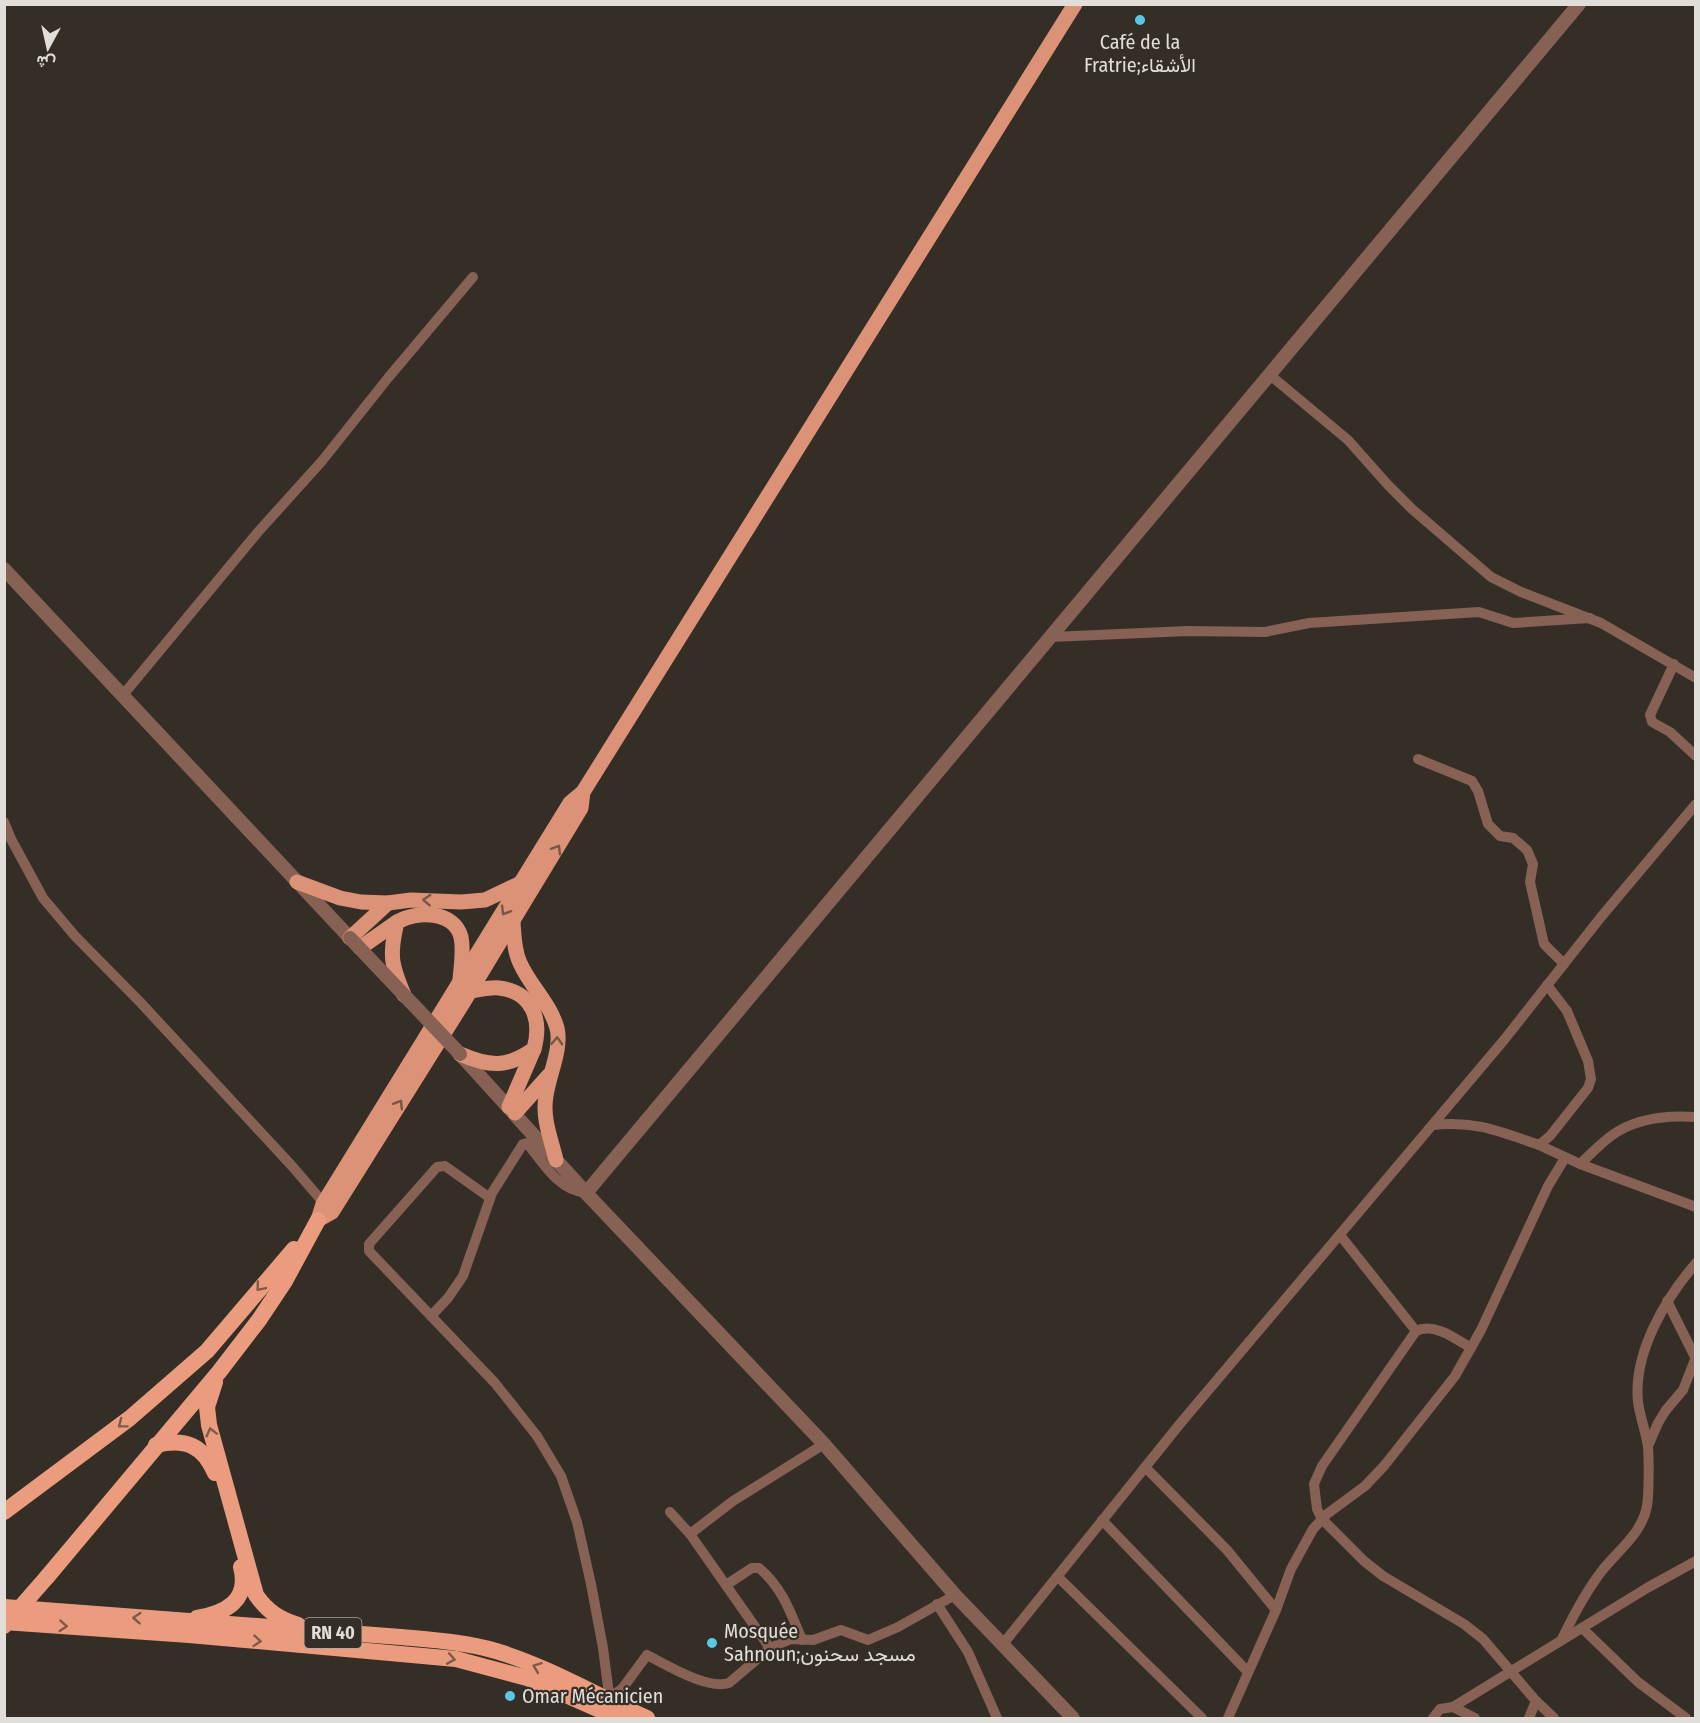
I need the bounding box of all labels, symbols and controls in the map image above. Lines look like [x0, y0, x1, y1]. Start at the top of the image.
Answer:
marker: Café de la Fratrie;الأشقاء [1133, 13, 1147, 27]
north arrow [18, 18, 78, 78]
place label: Café de la Fratrie;الأشقاء [1084, 30, 1196, 77]
text: ش [35, 52, 57, 73]
one-way arrow [549, 845, 561, 855]
one-way arrow [422, 894, 431, 907]
one-way arrow [501, 904, 512, 915]
one-way arrow [550, 1037, 563, 1046]
one-way arrow [392, 1100, 404, 1110]
one-way arrow [257, 1280, 268, 1291]
one-way arrow [117, 1416, 128, 1427]
one-way arrow [206, 1427, 219, 1437]
one-way arrow [133, 1611, 142, 1624]
road number: RN 40 [304, 1618, 362, 1648]
one-way arrow [58, 1619, 67, 1632]
place label: Mosquée Sahnoun;مسجد سحنون [724, 1619, 916, 1667]
one-way arrow [253, 1634, 262, 1647]
marker: Mosquée Sahnoun;مسجد سحنون [705, 1636, 719, 1650]
one-way arrow [446, 1652, 456, 1665]
one-way arrow [533, 1662, 544, 1674]
place label: Omar Mécanicien [522, 1684, 663, 1708]
marker: Omar Mécanicien [503, 1689, 517, 1703]

